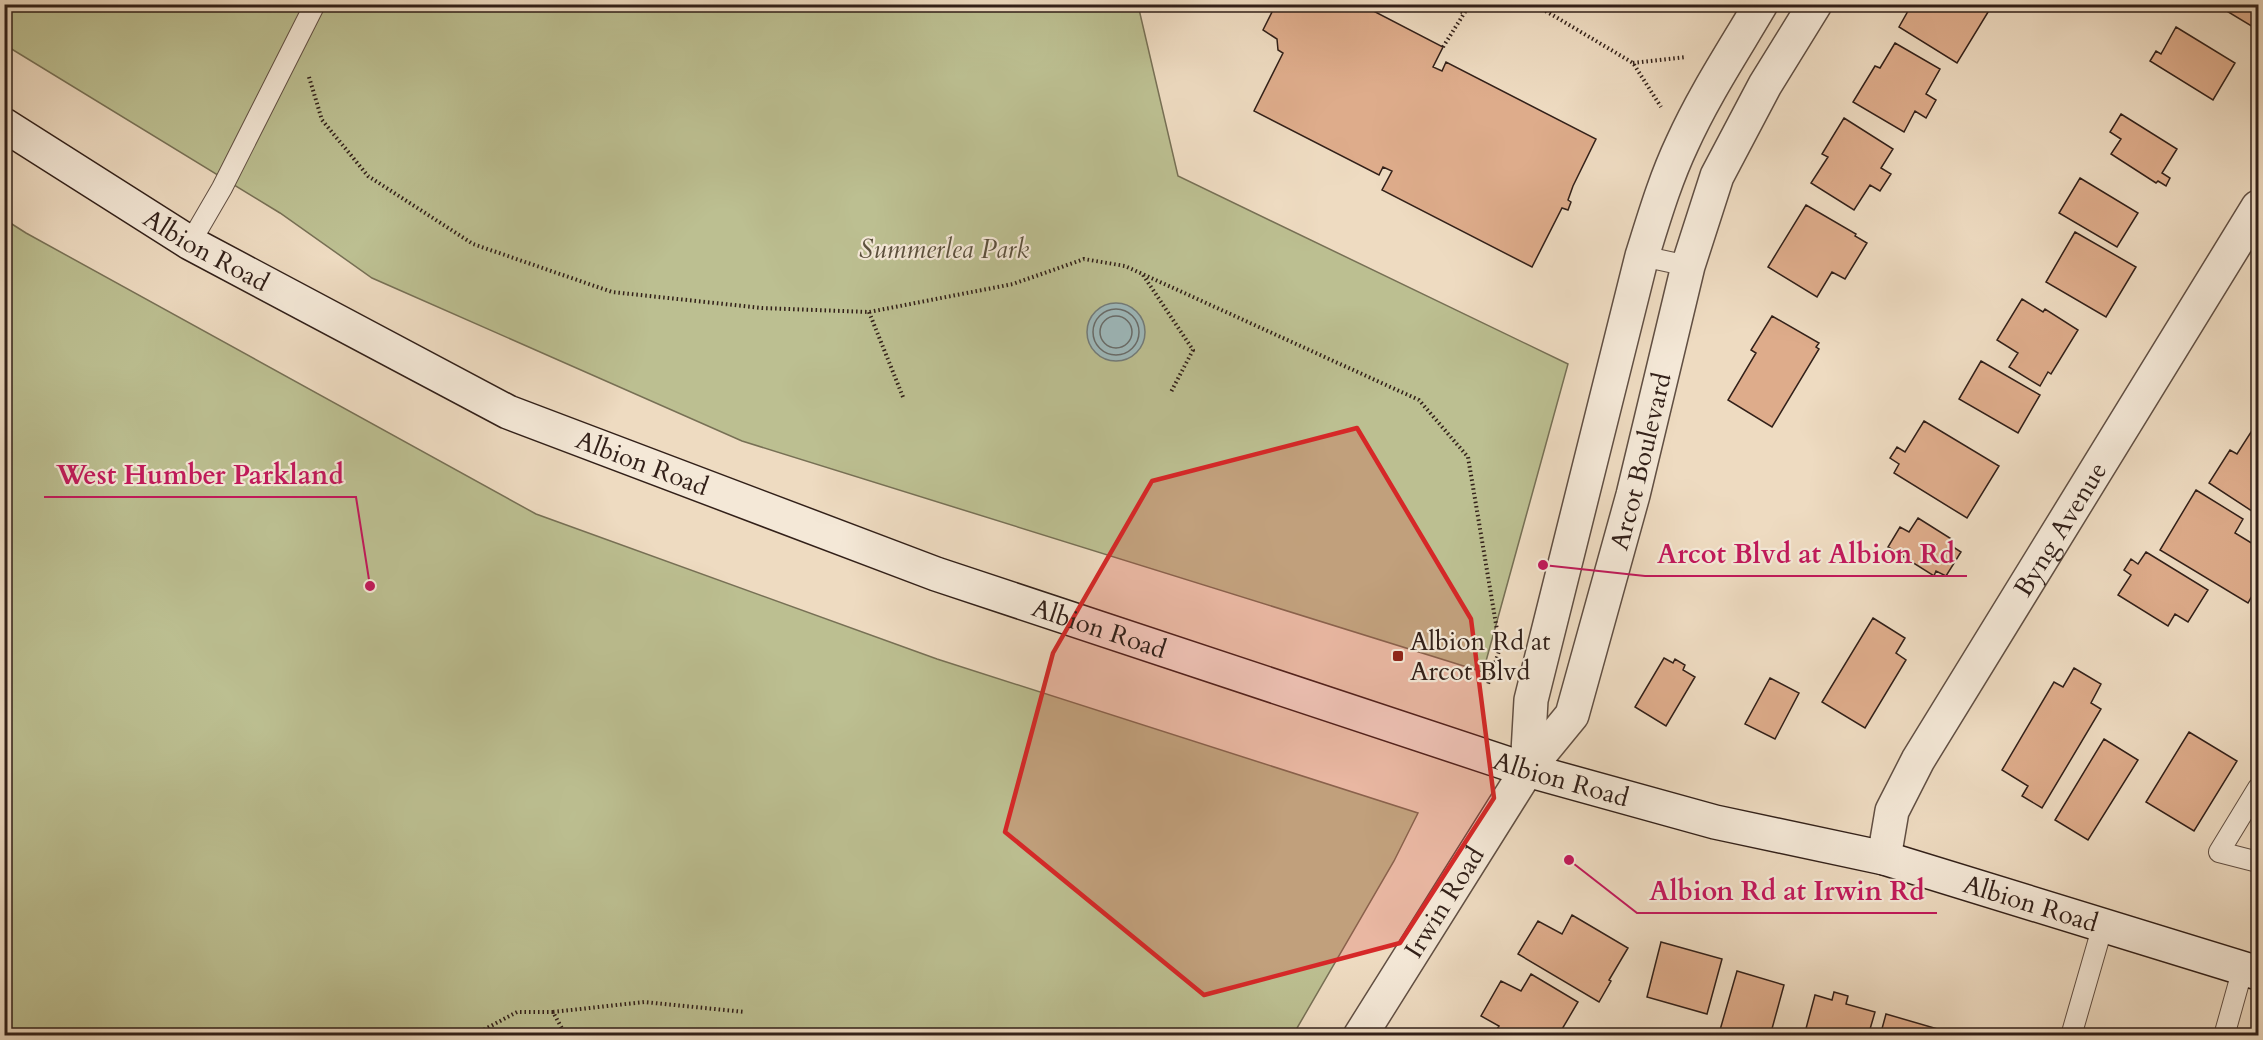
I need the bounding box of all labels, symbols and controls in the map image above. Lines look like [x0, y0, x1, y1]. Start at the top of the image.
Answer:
street label: Albion Road [137, 200, 276, 300]
park label: Summerlea Park [859, 232, 1029, 267]
street label: Arcot Boulevard [1601, 369, 1679, 554]
street label: Albion Road [571, 422, 714, 504]
callout: West Humber Parkland [44, 452, 356, 497]
street label: Byng Avenue [2005, 455, 2115, 603]
text: West Humber Parkland [55, 457, 344, 494]
callout: Arcot Blvd at Albion Rd [1645, 531, 1967, 576]
text: Arcot Blvd at Albion Rd [1657, 536, 1956, 573]
street label: Albion Road [1028, 590, 1171, 667]
place label: Albion Rd at Arcot Blvd [1410, 624, 1550, 689]
marker: Albion Rd at Arcot Blvd [1391, 649, 1405, 663]
street label: Albion Road [1489, 743, 1633, 815]
street label: Irwin Road [1396, 840, 1492, 965]
street label: Albion Road [1959, 866, 2103, 940]
callout: Albion Rd at Irwin Rd [1637, 868, 1937, 913]
text: Albion Rd at Irwin Rd [1649, 873, 1925, 910]

